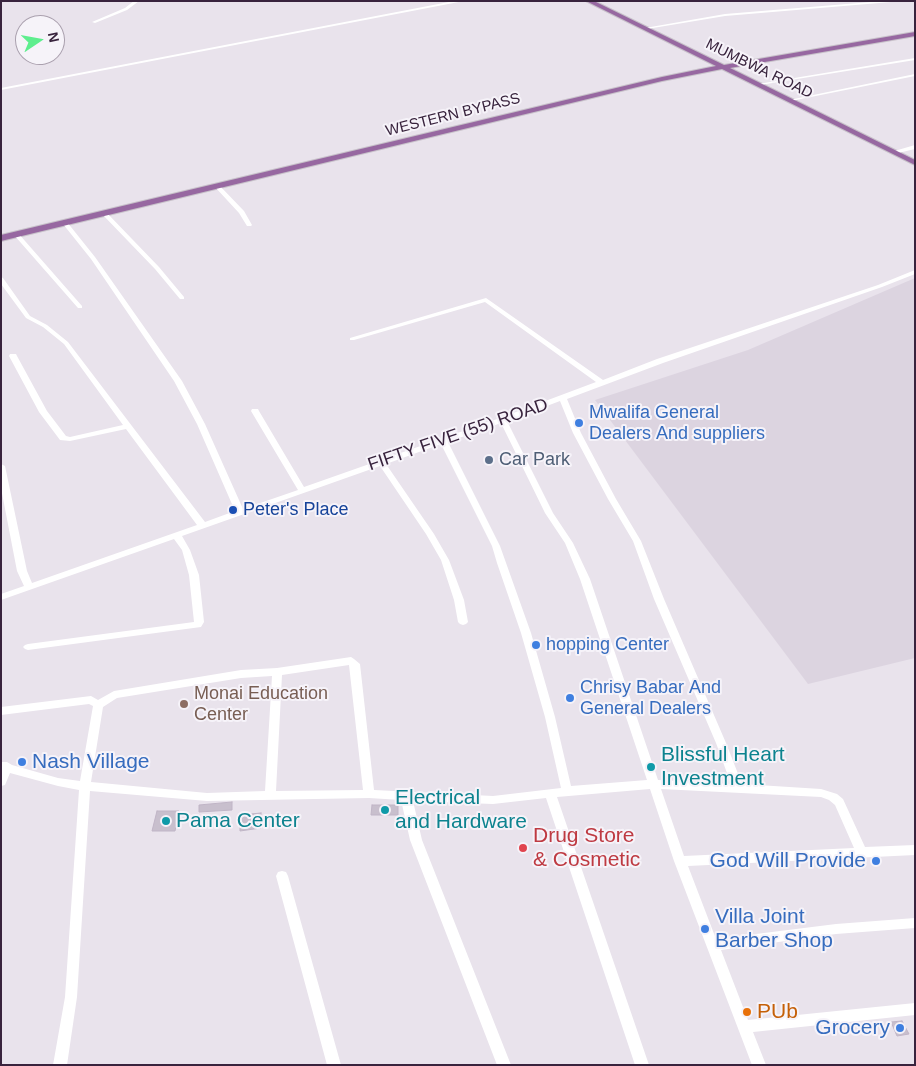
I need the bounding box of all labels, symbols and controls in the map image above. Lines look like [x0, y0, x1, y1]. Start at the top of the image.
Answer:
north arrow [15, 15, 65, 65]
text: N [45, 30, 63, 44]
street label: MUMBWA ROAD [703, 35, 815, 103]
street label: WESTERN BYPASS [384, 90, 522, 140]
street label: FIFTY FIVE (55) ROAD [365, 394, 551, 476]
place label: Mwalifa General Dealers And suppliers [589, 402, 765, 444]
marker: Mwalifa General Dealers And suppliers [573, 417, 585, 429]
place label: Car Park [499, 449, 570, 471]
marker: Car Park [483, 454, 495, 466]
place label: Peter's Place [243, 499, 348, 521]
marker: Peter's Place [227, 504, 239, 516]
place label: hopping Center [546, 634, 669, 656]
marker: hopping Center [530, 639, 542, 651]
place label: Chrisy Babar And General Dealers [580, 677, 721, 720]
place label: Monai Education Center [194, 683, 328, 726]
marker: Chrisy Babar And General Dealers [564, 692, 576, 704]
marker: Monai Education Center [178, 698, 190, 710]
place label: Blissful Heart Investment [661, 742, 785, 792]
place label: Nash Village [32, 749, 150, 775]
marker: Nash Village [16, 756, 28, 768]
marker: Blissful Heart Investment [645, 761, 657, 773]
place label: Electrical and Hardware [395, 785, 527, 835]
marker: Electrical and Hardware [379, 804, 391, 816]
place label: Pama Center [176, 808, 300, 834]
marker: Pama Center [160, 815, 172, 827]
place label: Drug Store & Cosmetic [533, 823, 640, 873]
marker: Drug Store & Cosmetic [517, 842, 529, 854]
place label: God Will Provide [710, 848, 866, 874]
marker: God Will Provide [870, 855, 882, 867]
place label: Villa Joint Barber Shop [715, 904, 833, 954]
marker: Villa Joint Barber Shop [699, 923, 711, 935]
place label: PUb [757, 999, 798, 1025]
marker: PUb [741, 1006, 753, 1018]
place label: Grocery [815, 1015, 890, 1041]
marker: Grocery [894, 1022, 906, 1034]

